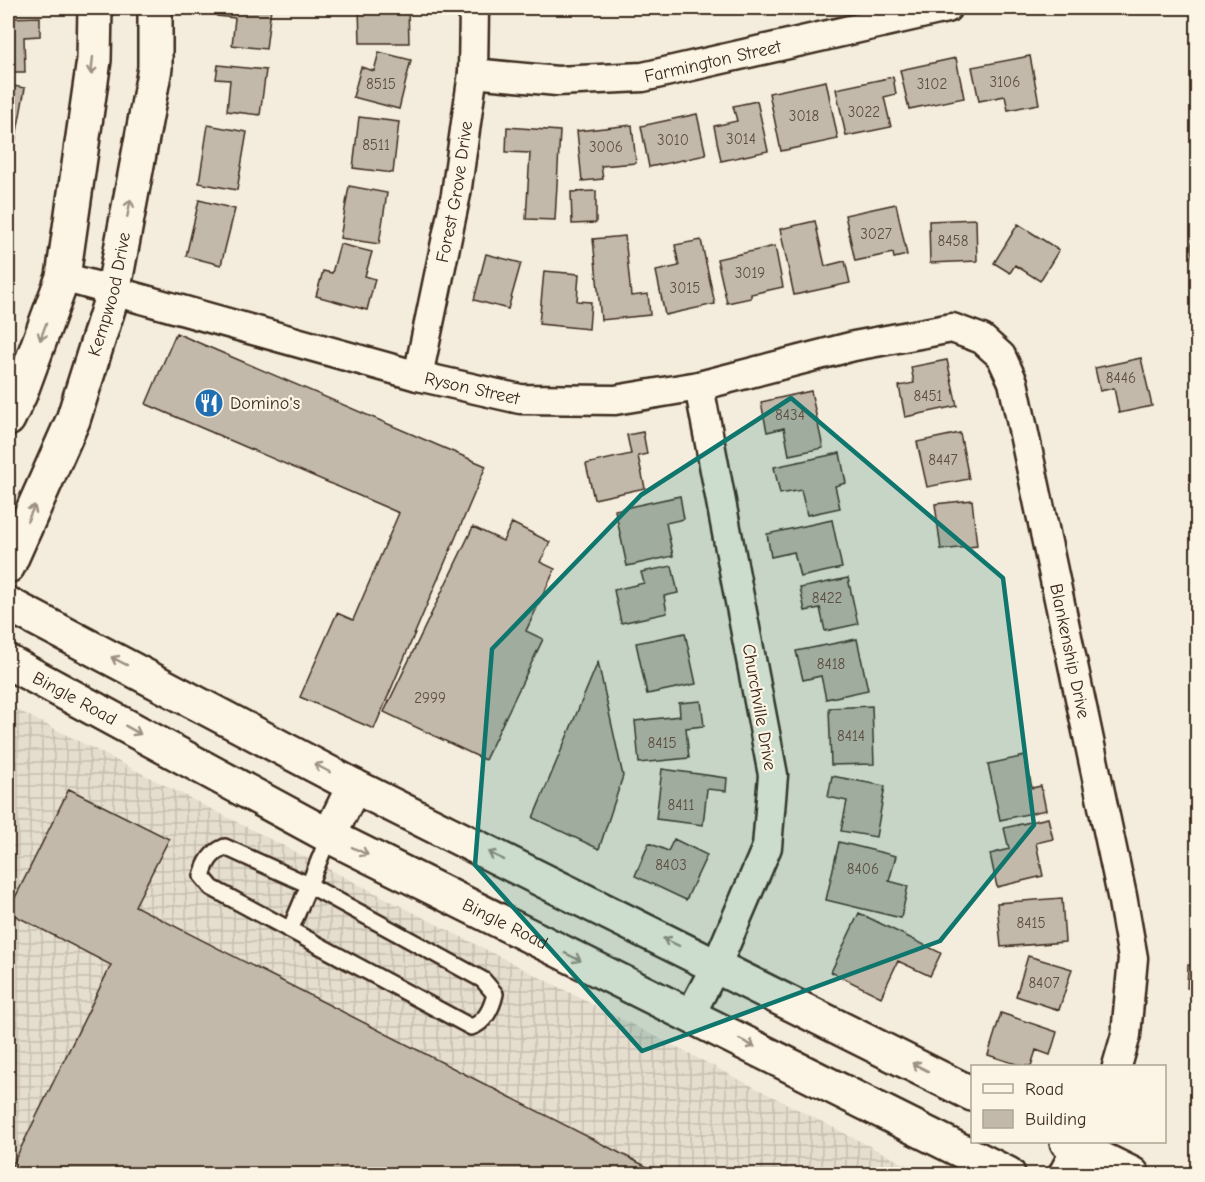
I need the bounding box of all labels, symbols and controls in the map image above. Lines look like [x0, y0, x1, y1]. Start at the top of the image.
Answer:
street label: Farmington Street [642, 35, 784, 87]
one-way arrow [87, 55, 98, 75]
house number: 3106 [990, 73, 1020, 91]
house number: 8515 [366, 75, 396, 93]
house number: 3102 [917, 75, 947, 93]
house number: 3022 [848, 103, 880, 121]
house number: 3018 [789, 107, 819, 125]
street label: Forest Grove Drive [431, 119, 477, 264]
house number: 3014 [726, 130, 756, 148]
house number: 3010 [657, 131, 689, 149]
house number: 8511 [362, 136, 390, 154]
house number: 3006 [589, 138, 623, 156]
one-way arrow [124, 199, 135, 218]
house number: 3027 [860, 225, 892, 243]
street label: Kempwood Drive [83, 230, 135, 359]
house number: 8458 [938, 232, 968, 250]
house number: 3019 [735, 264, 765, 282]
house number: 3015 [670, 279, 700, 297]
one-way arrow [36, 322, 47, 341]
street label: Ryson Street [423, 367, 522, 409]
house number: 8446 [1106, 369, 1136, 387]
restaurant icon: Domino's [193, 387, 225, 419]
house number: 8451 [913, 387, 943, 405]
place label: Domino's [230, 393, 300, 414]
house number: 8434 [775, 406, 805, 424]
house number: 8447 [928, 451, 958, 469]
one-way arrow [26, 504, 38, 522]
street label: Blankenship Drive [1046, 582, 1095, 720]
house number: 8422 [812, 589, 842, 607]
street label: Churchville Drive [738, 642, 780, 772]
one-way arrow [110, 655, 128, 667]
house number: 8418 [817, 655, 845, 673]
street label: Bingle Road [29, 667, 121, 730]
house number: 2999 [414, 689, 446, 707]
one-way arrow [123, 725, 141, 736]
house number: 8414 [837, 727, 865, 745]
house number: 8415 [647, 734, 677, 752]
one-way arrow [314, 762, 331, 774]
house number: 8411 [668, 796, 694, 814]
one-way arrow [351, 846, 369, 858]
one-way arrow [487, 850, 505, 861]
house number: 8403 [655, 856, 687, 874]
house number: 8406 [847, 860, 879, 878]
street label: Bingle Road [459, 894, 551, 954]
house number: 8415 [1016, 914, 1046, 932]
one-way arrow [663, 935, 681, 947]
one-way arrow [563, 951, 581, 963]
house number: 8407 [1028, 974, 1060, 992]
one-way arrow [738, 1038, 756, 1050]
one-way arrow [912, 1061, 930, 1072]
legend [971, 1065, 1166, 1143]
text: Road [1025, 1079, 1064, 1100]
text: Building [1025, 1109, 1087, 1130]

